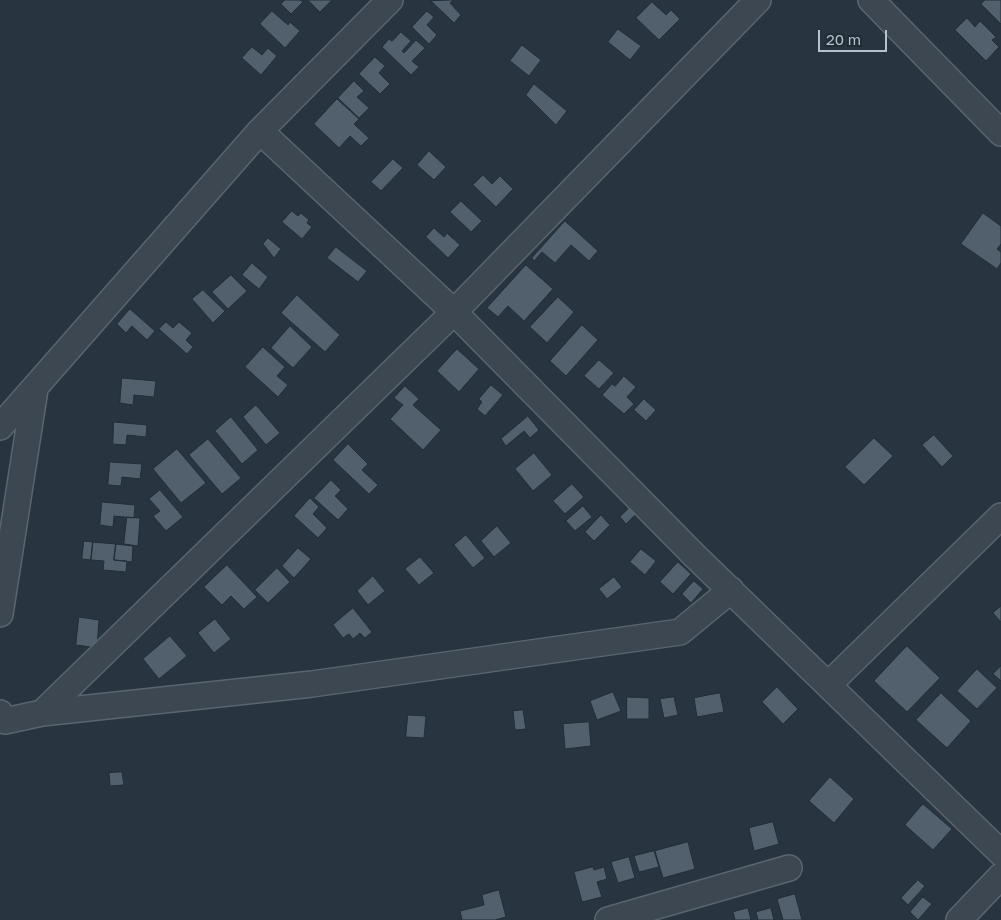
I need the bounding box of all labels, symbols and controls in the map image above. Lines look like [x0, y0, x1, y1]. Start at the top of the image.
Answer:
scale bar [821, 20, 890, 52]
text: 20 m [826, 30, 861, 48]

